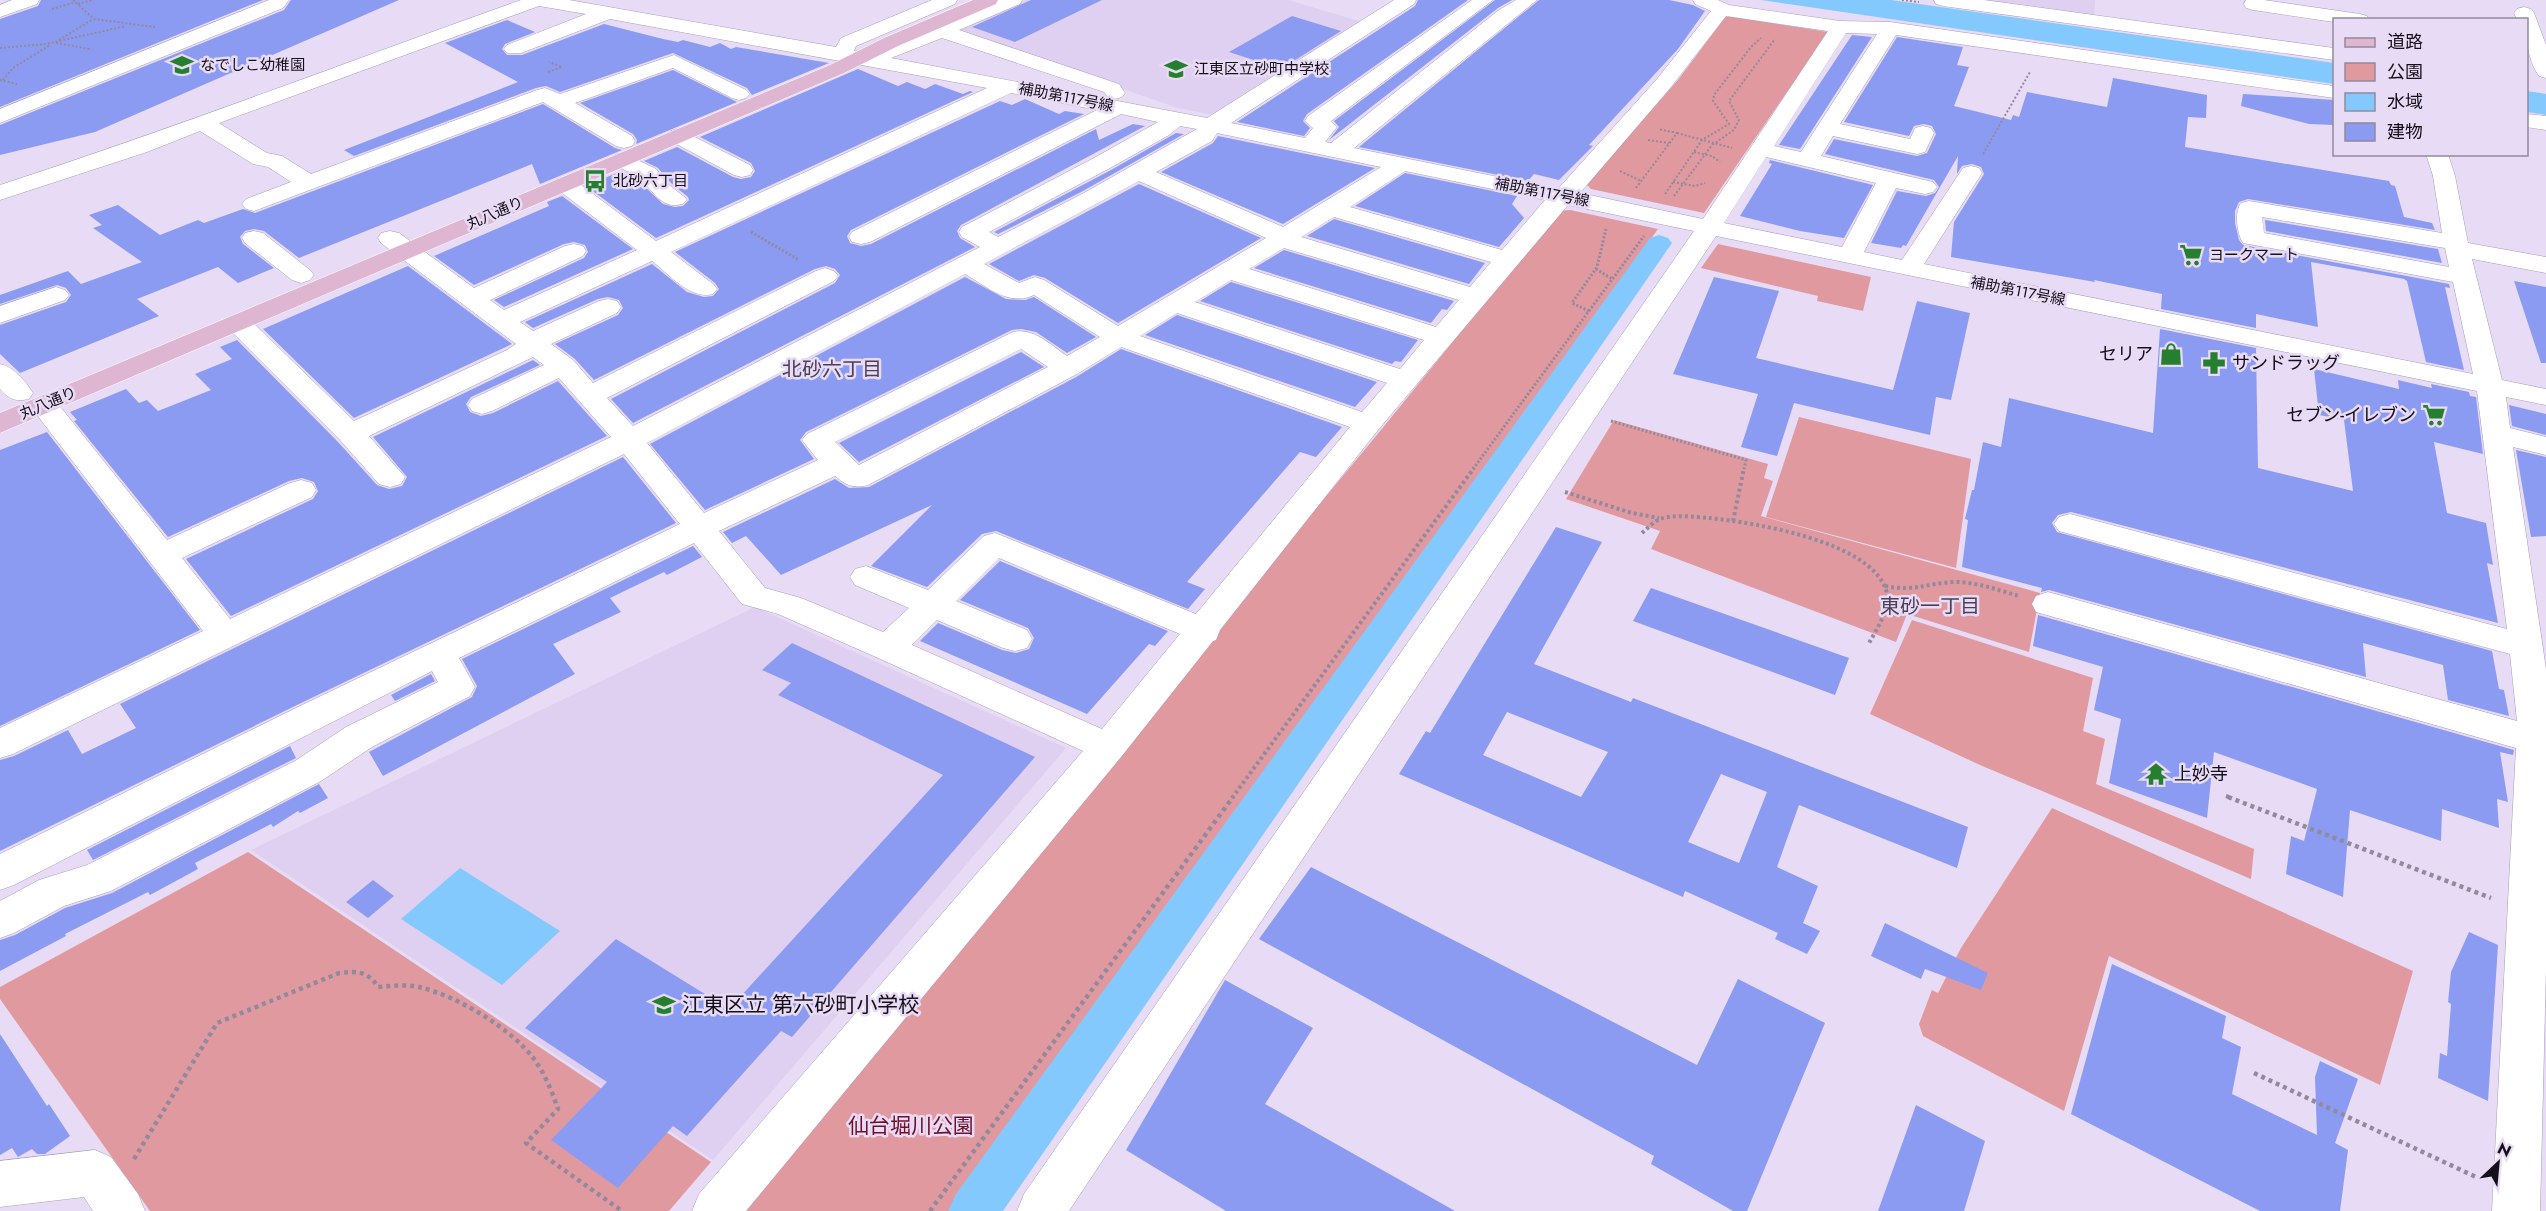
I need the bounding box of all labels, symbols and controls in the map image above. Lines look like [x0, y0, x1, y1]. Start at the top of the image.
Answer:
legend [2333, 18, 2528, 156]
text: 道路 [2387, 29, 2423, 55]
school or university icon: なでしこ幼稚園 [169, 52, 195, 78]
place label: なでしこ幼稚園 [200, 54, 305, 76]
school or university icon: 江東区立砂町中学校 [1163, 56, 1189, 82]
place label: 江東区立砂町中学校 [1194, 58, 1329, 80]
text: 公園 [2387, 59, 2423, 85]
street label: 補助第117号線 [1017, 77, 1115, 117]
text: 水域 [2387, 89, 2423, 115]
text: 建物 [2387, 119, 2423, 145]
bus stop icon: 北砂六丁目 [582, 168, 608, 194]
place label: 北砂六丁目 [613, 170, 688, 192]
street label: 補助第117号線 [1493, 172, 1591, 212]
street label: 丸八通り [463, 191, 527, 235]
supermarket icon: ヨークマート [2178, 242, 2204, 268]
place label: ヨークマート [2209, 244, 2299, 266]
street label: 補助第117号線 [1969, 271, 2067, 311]
place label: セリア [2099, 341, 2153, 367]
shop icon: セリア [2158, 341, 2184, 367]
pharmacy icon: サンドラッグ [2201, 350, 2227, 376]
place label: サンドラッグ [2232, 350, 2340, 376]
district label: 北砂六丁目 [782, 355, 882, 384]
street label: 丸八通り [16, 381, 80, 425]
place label: セブン-イレブン [2286, 402, 2416, 428]
supermarket icon: セブン-イレブン [2421, 402, 2447, 428]
district label: 東砂一丁目 [1880, 592, 1980, 621]
temple icon: 上妙寺 [2143, 761, 2169, 787]
place label: 上妙寺 [2174, 761, 2228, 787]
place label: 江東区立 第六砂町小学校 [682, 990, 919, 1020]
school or university icon: 江東区立 第六砂町小学校 [651, 992, 677, 1018]
park label: 仙台堀川公園 [848, 1111, 974, 1141]
north arrow [2468, 1133, 2528, 1193]
text: N [2494, 1137, 2515, 1163]

